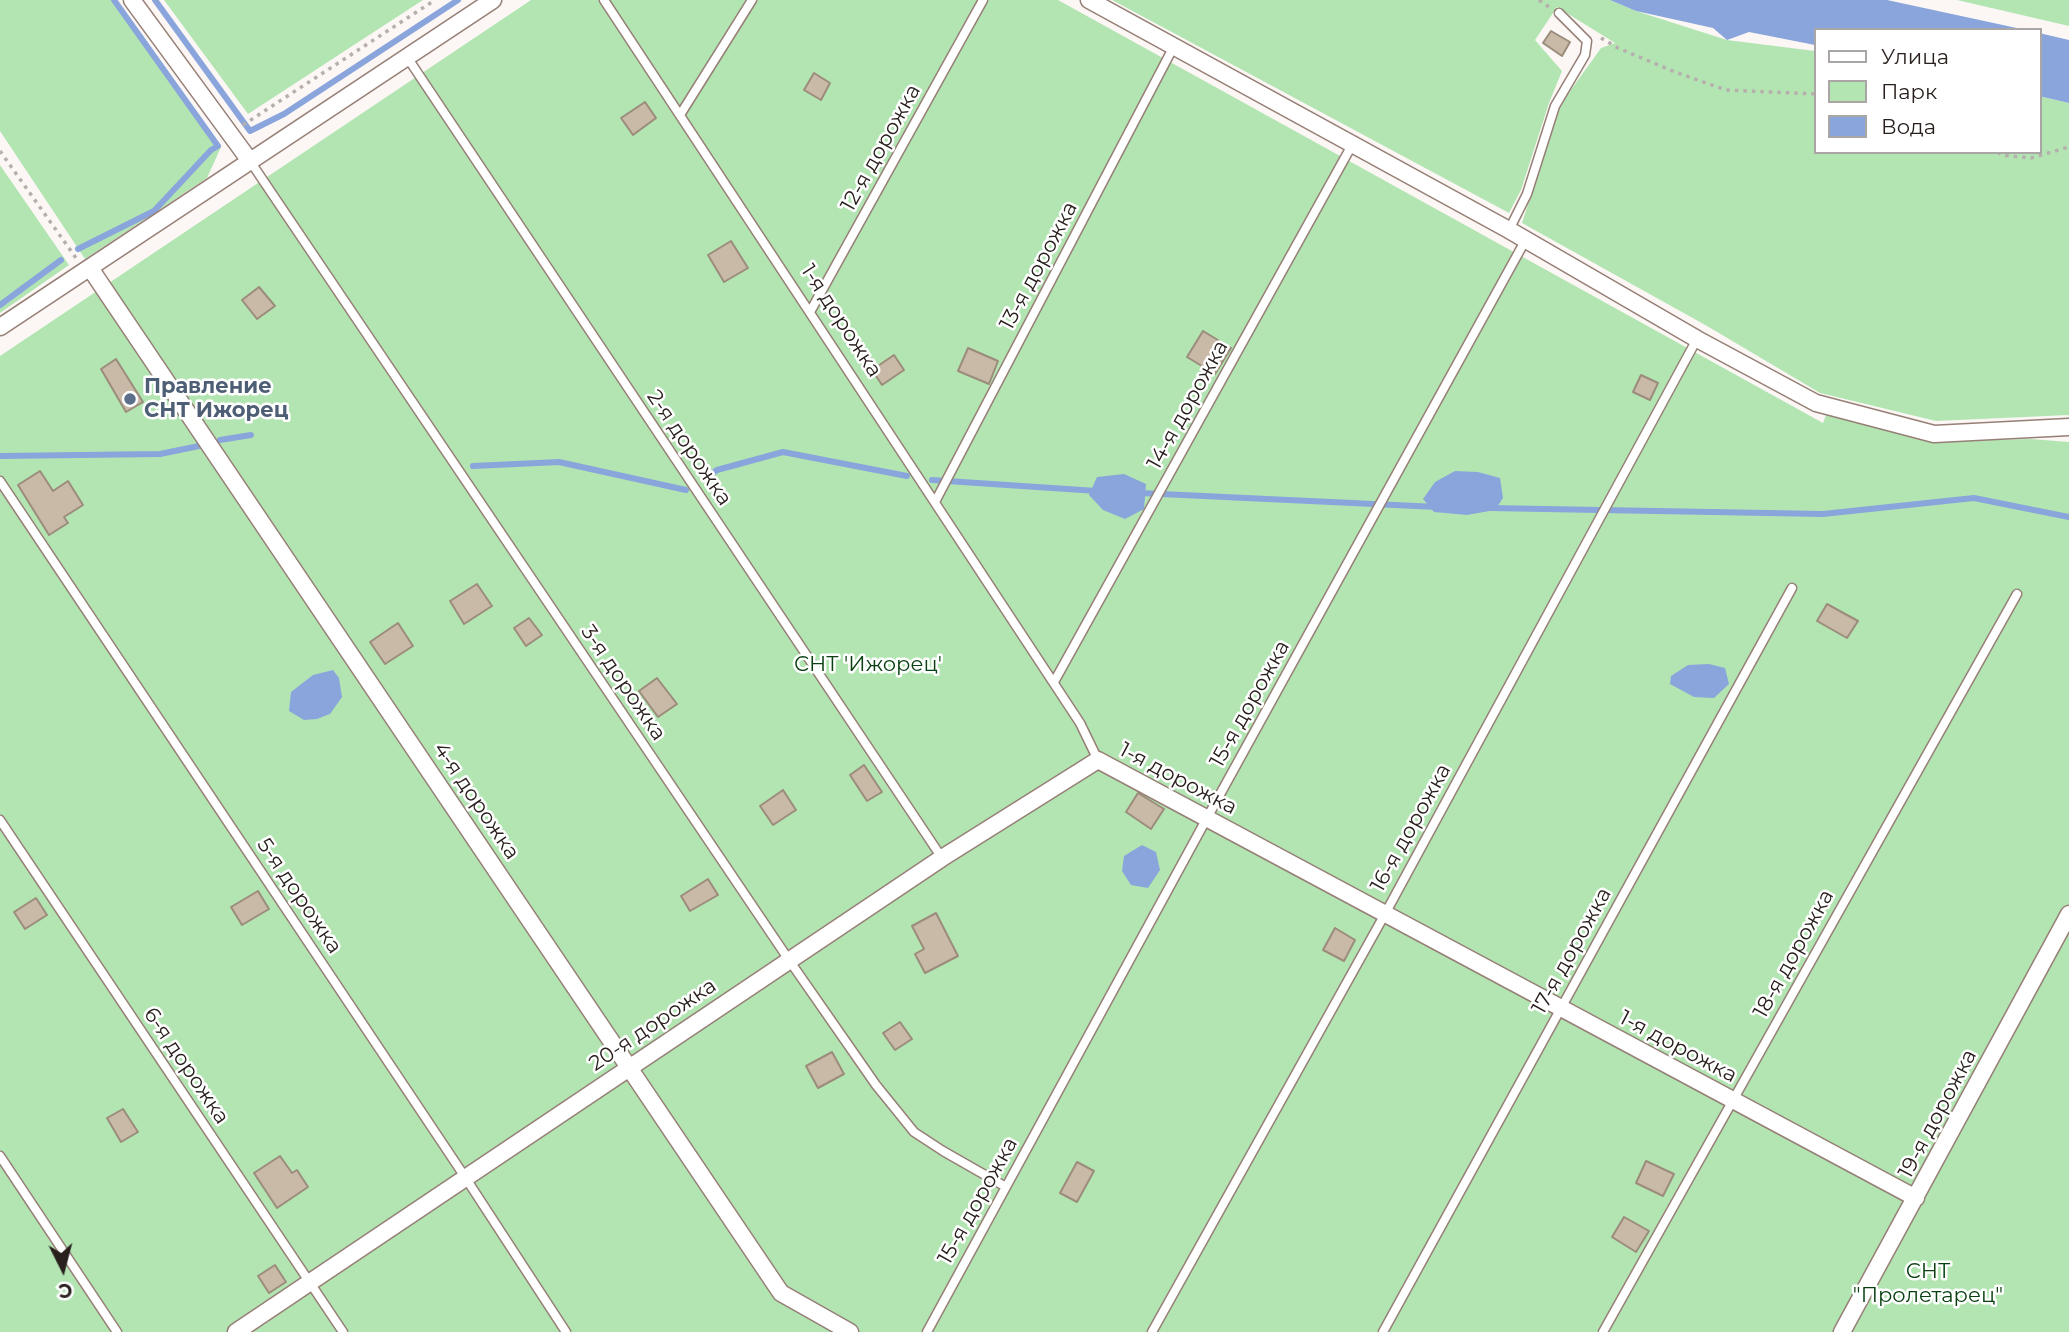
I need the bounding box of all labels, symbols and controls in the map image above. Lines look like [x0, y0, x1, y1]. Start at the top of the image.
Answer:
legend [1814, 28, 2041, 154]
text: Улица [1881, 44, 1949, 69]
text: Парк [1881, 79, 1937, 104]
street label: 12-я дорожка [836, 80, 926, 216]
text: Вода [1881, 114, 1936, 139]
street label: 13-я дорожка [995, 198, 1083, 334]
street label: 1-я дорожка [795, 260, 887, 382]
street label: 14-я дорожка [1142, 336, 1234, 474]
place label: Правление СНТ Ижорец [144, 374, 288, 424]
street label: 2-я дорожка [641, 386, 737, 510]
marker: Правление СНТ Ижорец [122, 391, 138, 407]
street label: 3-я дорожка [575, 621, 671, 745]
street label: 15-я дорожка [1205, 636, 1295, 772]
park label: СНТ 'Ижорец' [794, 652, 942, 678]
street label: 4-я дорожка [428, 738, 524, 864]
street label: 1-я дорожка [1115, 738, 1241, 820]
street label: 16-я дорожка [1365, 760, 1457, 896]
street label: 5-я дорожка [251, 834, 347, 958]
street label: 17-я дорожка [1527, 883, 1617, 1019]
street label: 18-я дорожка [1748, 885, 1840, 1023]
street label: 20-я дорожка [585, 973, 721, 1077]
street label: 6-я дорожка [138, 1003, 234, 1129]
street label: 1-я дорожка [1615, 1006, 1741, 1088]
street label: 19-я дорожка [1893, 1045, 1983, 1183]
street label: 15-я дорожка [933, 1133, 1023, 1269]
north arrow [28, 1234, 98, 1304]
park label: СНТ "Пролетарец" [1853, 1259, 2003, 1309]
text: С [57, 1278, 73, 1303]

